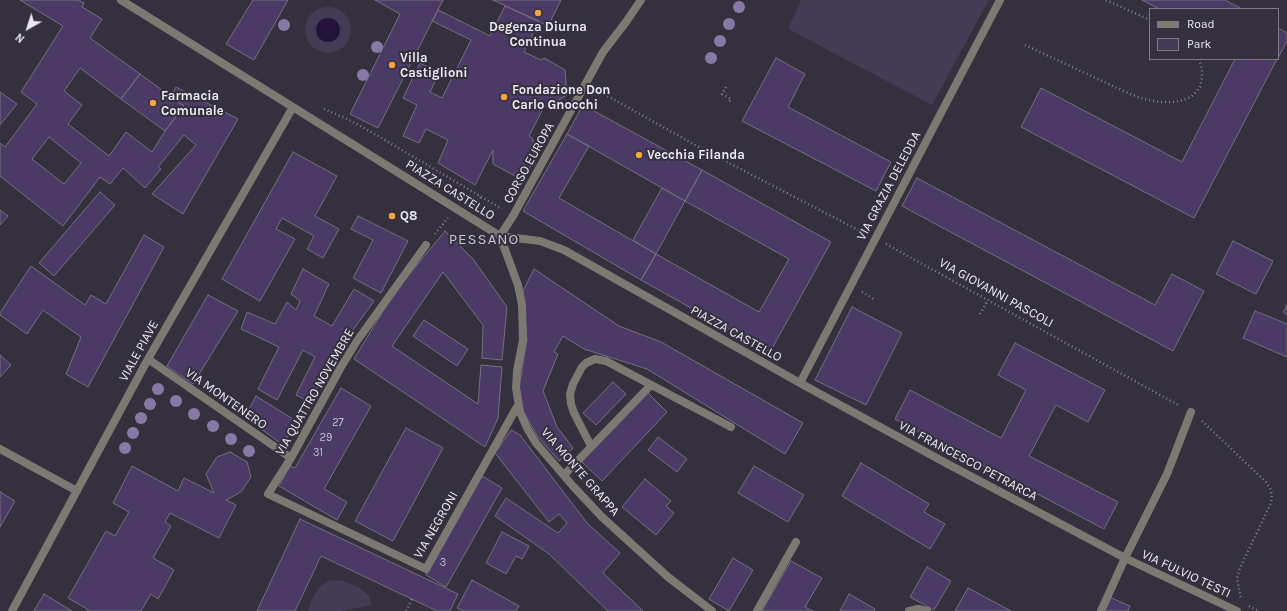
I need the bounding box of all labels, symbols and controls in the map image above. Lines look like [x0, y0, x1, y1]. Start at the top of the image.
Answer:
north arrow [8, 8, 48, 48]
marker: Degenza Diurna Continua [533, 8, 543, 18]
legend [1149, 8, 1279, 60]
text: Road [1187, 17, 1215, 31]
place label: Degenza Diurna Continua [489, 19, 587, 50]
text: N [13, 30, 27, 45]
text: Park [1187, 37, 1211, 51]
place label: Villa Castiglioni [400, 50, 468, 81]
marker: Villa Castiglioni [387, 60, 397, 70]
place label: Fondazione Don Carlo Gnocchi [512, 82, 610, 113]
place label: Farmacia Comunale [161, 88, 224, 119]
marker: Fondazione Don Carlo Gnocchi [499, 92, 509, 102]
marker: Farmacia Comunale [148, 98, 158, 108]
street label: CORSO EUROPA [500, 120, 558, 206]
street label: VIA GRAZIA DELEDDA [854, 129, 924, 243]
place label: Vecchia Filanda [647, 147, 745, 163]
marker: Vecchia Filanda [634, 150, 644, 160]
street label: PIAZZA CASTELLO [403, 156, 497, 224]
place label: Q8 [400, 208, 417, 224]
marker: Q8 [387, 211, 397, 221]
district label: PESSANO [449, 231, 519, 249]
street label: VIA GIOVANNI PASCOLI [936, 255, 1056, 331]
street label: PIAZZA CASTELLO [688, 302, 784, 366]
street label: VIALE PIAVE [116, 318, 162, 384]
street label: VIA QUATTRO NOVEMBRE [272, 326, 358, 458]
street label: VIA MONTENERO [182, 365, 270, 433]
house number: 27 [332, 416, 344, 430]
street label: VIA FRANCESCO PETRARCA [896, 418, 1040, 504]
street label: VIA MONTE GRAPPA [537, 425, 623, 519]
house number: 29 [320, 431, 332, 445]
house number: 31 [313, 446, 323, 460]
street label: VIA NEGRONI [411, 489, 461, 561]
street label: VIA FULVIO TESTI [1139, 547, 1233, 601]
house number: 3 [440, 556, 446, 570]

